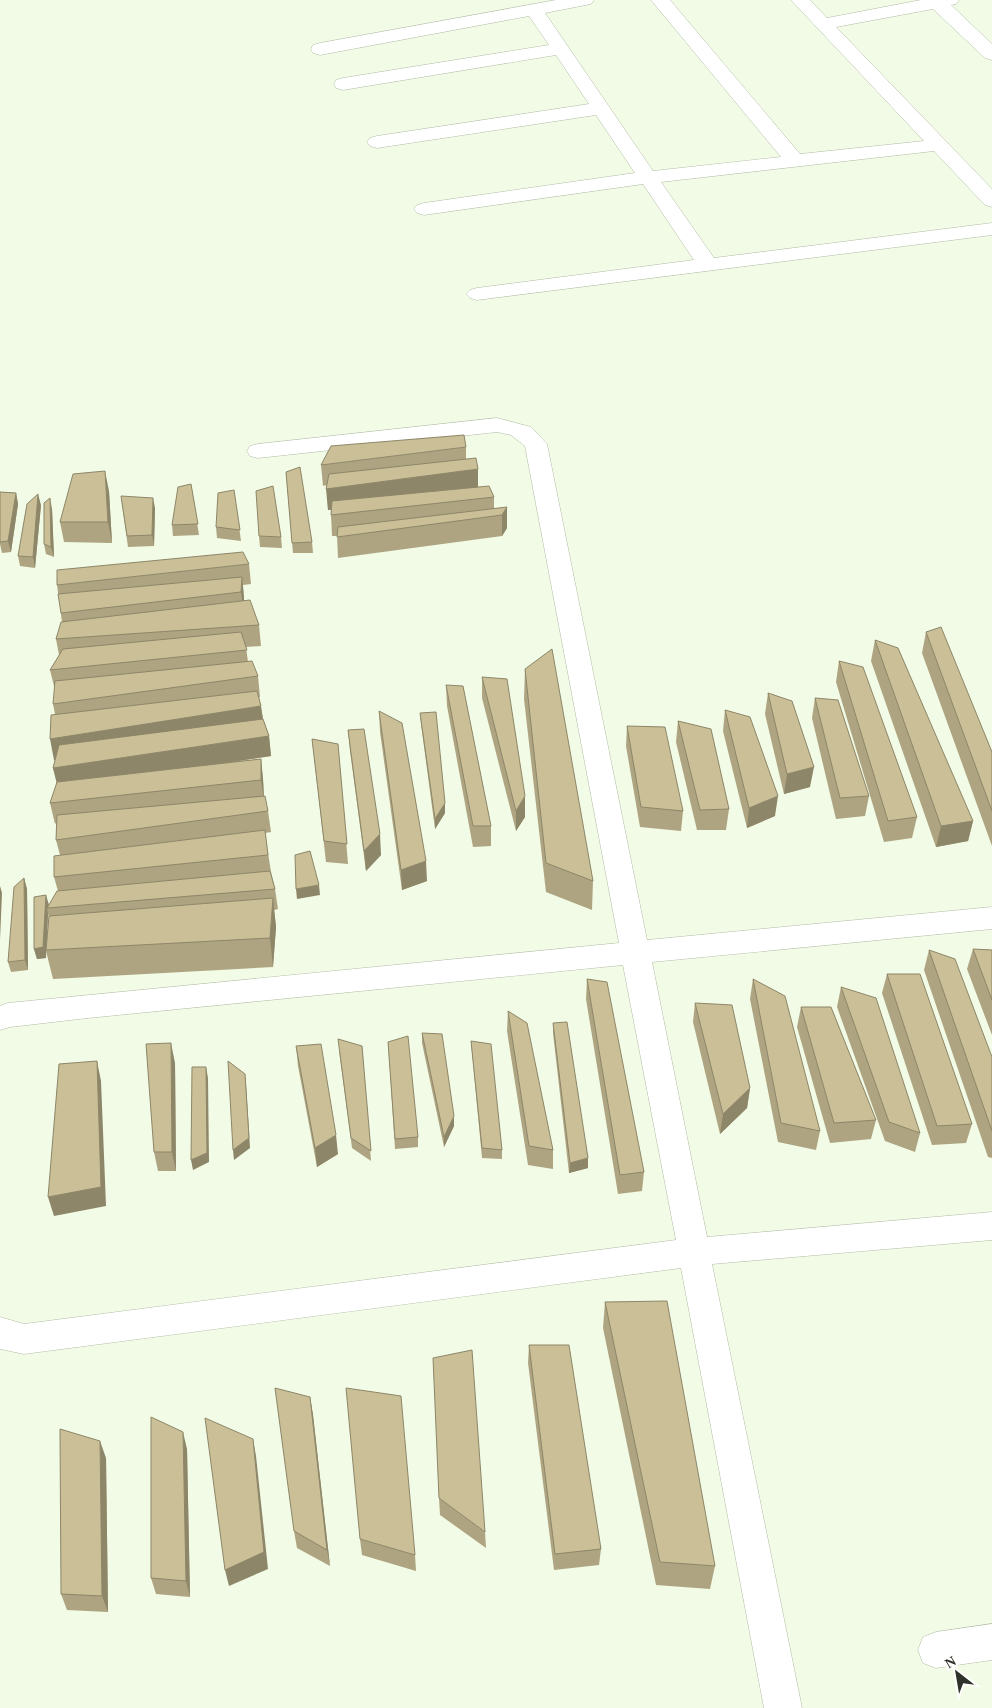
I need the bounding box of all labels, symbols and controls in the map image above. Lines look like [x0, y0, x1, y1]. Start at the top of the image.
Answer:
north arrow [932, 1648, 982, 1698]
text: N [942, 1653, 959, 1671]

